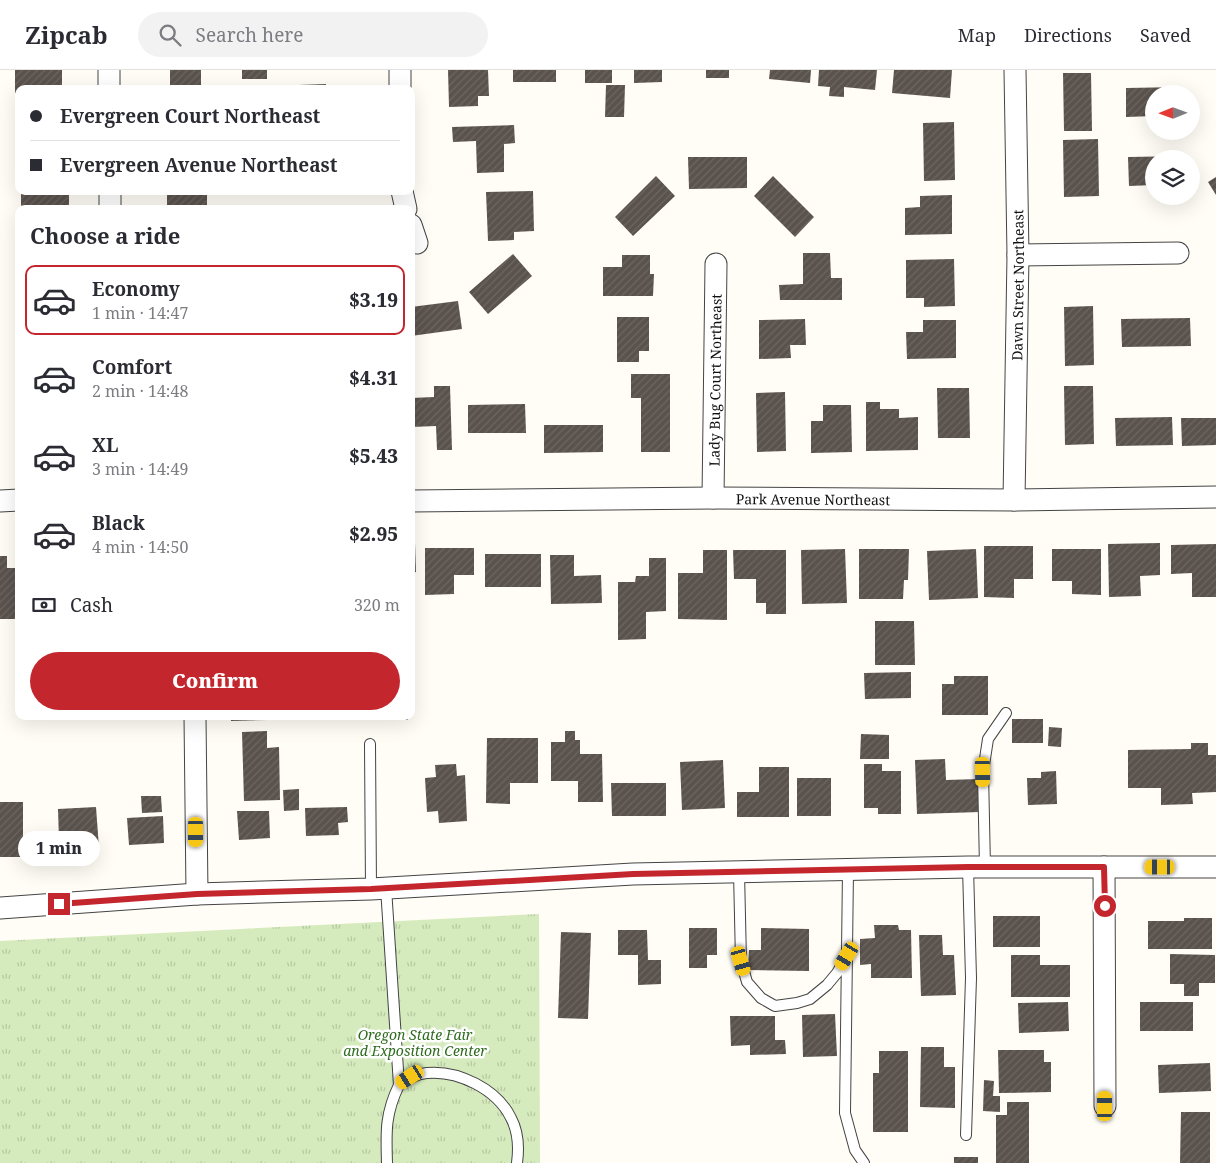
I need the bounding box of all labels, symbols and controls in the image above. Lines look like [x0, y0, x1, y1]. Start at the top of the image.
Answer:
search box [138, 12, 488, 57]
text: Zipcab [25, 18, 108, 51]
icon: search [156, 21, 184, 49]
text: Search here [196, 22, 303, 48]
text: Map [958, 23, 996, 47]
text: Directions [1024, 23, 1112, 47]
text: Saved [1140, 23, 1191, 47]
north arrow [1145, 85, 1200, 140]
map controls [1145, 85, 1200, 205]
text: Evergreen Court Northeast [60, 103, 320, 129]
button: layers [1145, 150, 1200, 205]
text: Evergreen Avenue Northeast [60, 152, 337, 178]
street label: Dawn Street Northeast [1007, 209, 1028, 361]
text: Choose a ride [30, 220, 180, 250]
text: Economy [92, 276, 180, 302]
icon: car [32, 278, 77, 323]
text: $3.19 [349, 287, 398, 313]
street label: Lady Bug Court Northeast [704, 294, 725, 466]
text: 1 min · 14:47 [92, 302, 188, 324]
text: Comfort [92, 354, 172, 380]
icon: car [32, 356, 77, 401]
text: $4.31 [349, 365, 398, 391]
text: 2 min · 14:48 [92, 380, 188, 402]
text: XL [92, 432, 118, 458]
icon: car [32, 434, 77, 479]
text: $5.43 [349, 443, 398, 469]
text: 3 min · 14:49 [92, 458, 188, 480]
street label: Park Avenue Northeast [736, 489, 890, 509]
text: Black [92, 510, 145, 536]
icon: car [32, 512, 77, 557]
text: $2.95 [349, 521, 398, 547]
text: 4 min · 14:50 [92, 536, 188, 558]
icon: cash [30, 591, 58, 619]
text: Cash [70, 592, 113, 618]
text: 320 m [354, 594, 400, 616]
button: Confirm [30, 652, 400, 710]
car [975, 757, 990, 787]
car [188, 817, 203, 847]
callout: 1 min [18, 832, 100, 866]
text: 1 min [36, 837, 82, 859]
car [1145, 860, 1175, 875]
route end [48, 893, 70, 915]
route start [1094, 895, 1116, 917]
car [832, 939, 861, 973]
car [729, 945, 752, 977]
park label: Oregon State Fair and Exposition Center [343, 1025, 487, 1060]
car [393, 1063, 426, 1091]
car [1097, 1091, 1112, 1121]

